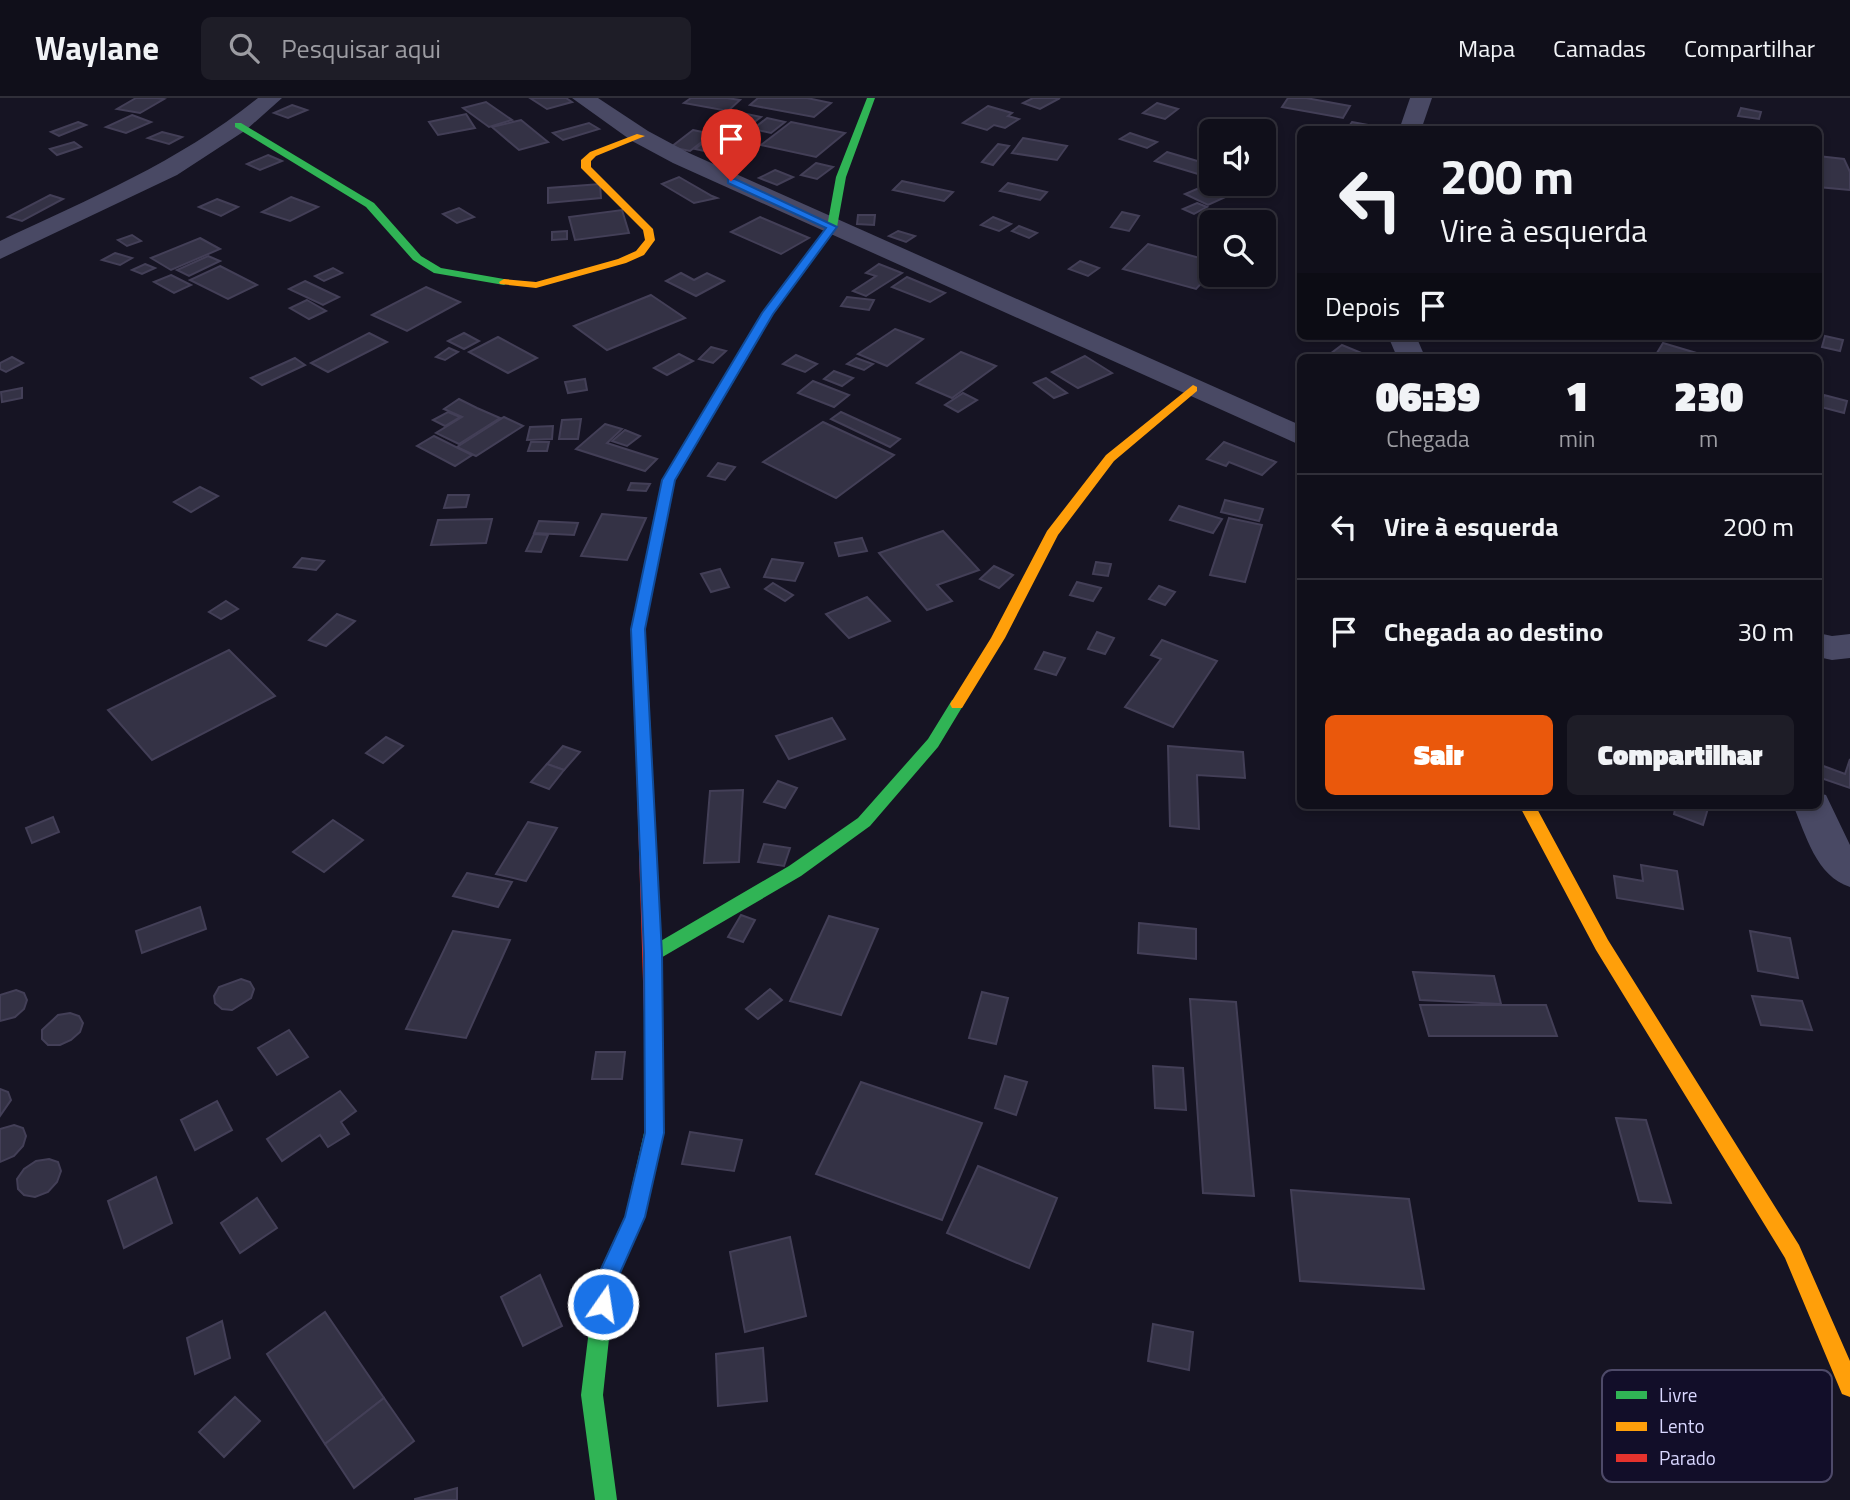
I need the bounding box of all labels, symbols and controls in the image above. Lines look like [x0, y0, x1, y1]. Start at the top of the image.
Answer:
search box [201, 17, 691, 80]
text: Waylane [35, 23, 159, 73]
icon: search [225, 29, 263, 67]
text: Pesquisar aqui [281, 29, 441, 68]
text: Mapa [1458, 30, 1515, 66]
text: Camadas [1553, 30, 1646, 66]
text: Compartilhar [1684, 30, 1815, 66]
pin [701, 109, 761, 181]
map controls [1199, 119, 1276, 287]
button: sound [1199, 119, 1276, 196]
icon: arrive [712, 120, 750, 158]
text: 200 m [1440, 138, 1574, 213]
icon: left [1325, 154, 1416, 245]
text: Vire à esquerda [1440, 206, 1647, 254]
button: search [1199, 210, 1276, 287]
text: Depois [1325, 287, 1400, 326]
icon: arrive [1414, 287, 1452, 325]
text: 06:39 [1376, 363, 1480, 427]
text: 1 [1566, 363, 1589, 427]
text: 230 [1674, 363, 1743, 427]
text: Chegada [1386, 421, 1470, 456]
text: min [1559, 421, 1595, 456]
text: m [1699, 421, 1718, 456]
text: Vire à esquerda [1384, 507, 1559, 546]
text: 200 m [1723, 507, 1794, 546]
icon: left [1325, 508, 1363, 546]
text: Chegada ao destino [1384, 612, 1603, 651]
text: 30 m [1737, 612, 1794, 651]
icon: arrive [1325, 613, 1363, 651]
button: Sair [1325, 715, 1553, 795]
button: Compartilhar [1567, 715, 1794, 795]
position arrow [566, 1267, 640, 1341]
legend [1602, 1370, 1832, 1482]
text: Livre [1659, 1380, 1697, 1409]
text: Lento [1659, 1411, 1704, 1440]
text: Parado [1659, 1443, 1716, 1472]

